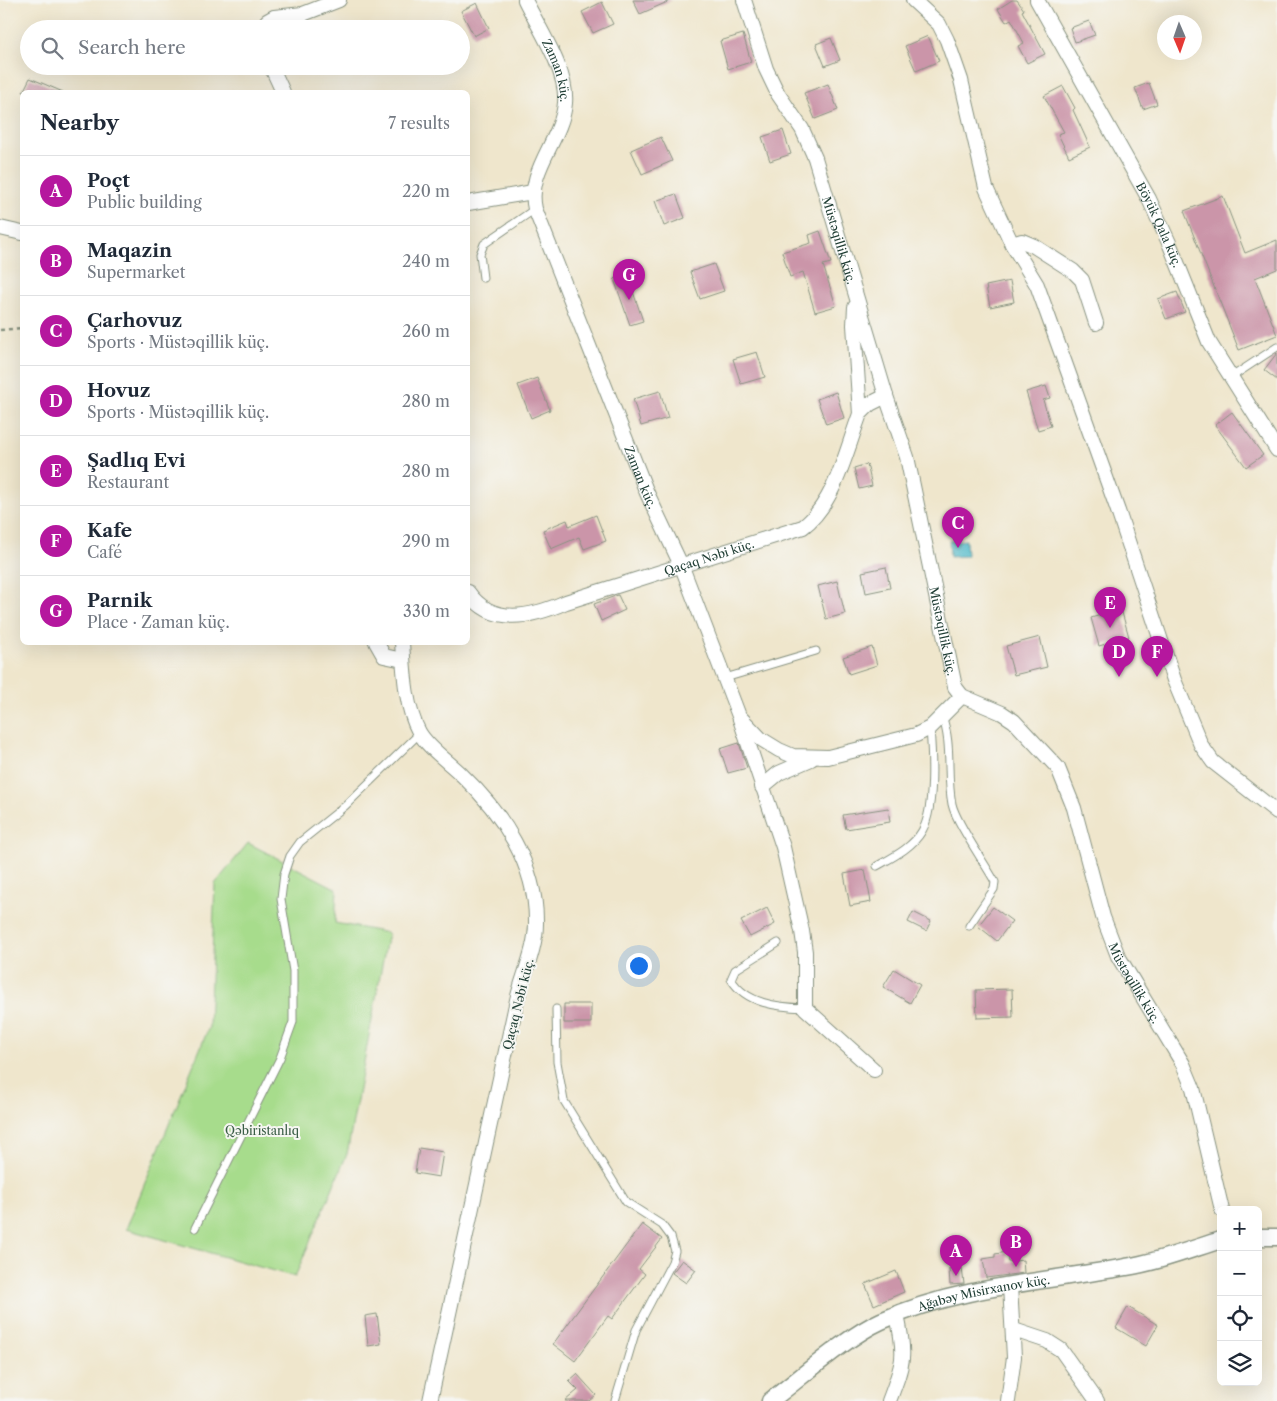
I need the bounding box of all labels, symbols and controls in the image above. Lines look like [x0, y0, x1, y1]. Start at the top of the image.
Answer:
north arrow [1157, 15, 1202, 60]
search box [20, 20, 470, 75]
icon: search [38, 34, 66, 62]
text: Search here [78, 36, 186, 59]
street label: Zaman küç. [539, 36, 573, 103]
text: Nearby [40, 110, 119, 135]
text: 7 results [388, 113, 450, 133]
text: Poçt [87, 169, 130, 192]
street label: Böyük Qala küç. [1133, 179, 1186, 269]
text: A [50, 181, 62, 201]
text: 220 m [402, 181, 450, 201]
text: Public building [87, 192, 202, 212]
street label: Müstəqillik küç. [819, 194, 860, 286]
text: Maqazin [87, 239, 172, 262]
text: B [50, 251, 62, 271]
text: 240 m [402, 251, 450, 271]
pin: G [613, 259, 645, 300]
text: Supermarket [87, 262, 185, 282]
text: Çarhovuz [87, 309, 182, 332]
text: C [50, 321, 62, 341]
text: 260 m [402, 321, 450, 341]
text: Sports · Müstəqillik küç. [87, 332, 269, 352]
text: Hovuz [87, 379, 151, 402]
text: D [49, 391, 63, 411]
text: 280 m [402, 391, 450, 411]
text: Sports · Müstəqillik küç. [87, 402, 269, 422]
street label: Zaman küç. [622, 443, 661, 511]
text: Şadlıq Evi [87, 449, 186, 472]
text: E [50, 461, 62, 481]
text: 280 m [402, 461, 450, 481]
text: Restaurant [87, 472, 169, 492]
pin: C [942, 507, 974, 548]
text: Kafe [87, 519, 132, 542]
text: F [51, 531, 61, 551]
text: 290 m [402, 531, 450, 551]
street label: Qaçaq Nəbi küç. [662, 536, 756, 578]
text: Café [87, 542, 122, 562]
street label: Müstəqillik küç. [927, 585, 960, 677]
pin: E [1094, 587, 1126, 628]
text: Parnik [87, 589, 152, 612]
text: G [49, 601, 63, 621]
text: 330 m [403, 601, 450, 621]
text: Place · Zaman küç. [87, 612, 230, 632]
pin: D [1103, 636, 1135, 677]
pin: F [1141, 636, 1173, 677]
street label: Müstəqillik küç. [1106, 940, 1164, 1026]
your location [626, 953, 652, 979]
street label: Qaçaq Nəbi küç. [499, 957, 537, 1051]
park label: Qəbiristanlıq [225, 1123, 300, 1138]
map controls [1217, 1206, 1262, 1386]
button: + [1217, 1206, 1262, 1251]
pin: B [1000, 1226, 1032, 1267]
pin: A [940, 1235, 972, 1276]
button: − [1217, 1251, 1262, 1296]
street label: Ağabəy Misirxanov küç. [914, 1271, 1051, 1314]
button: locate [1217, 1296, 1262, 1341]
button: layers [1217, 1341, 1262, 1386]

